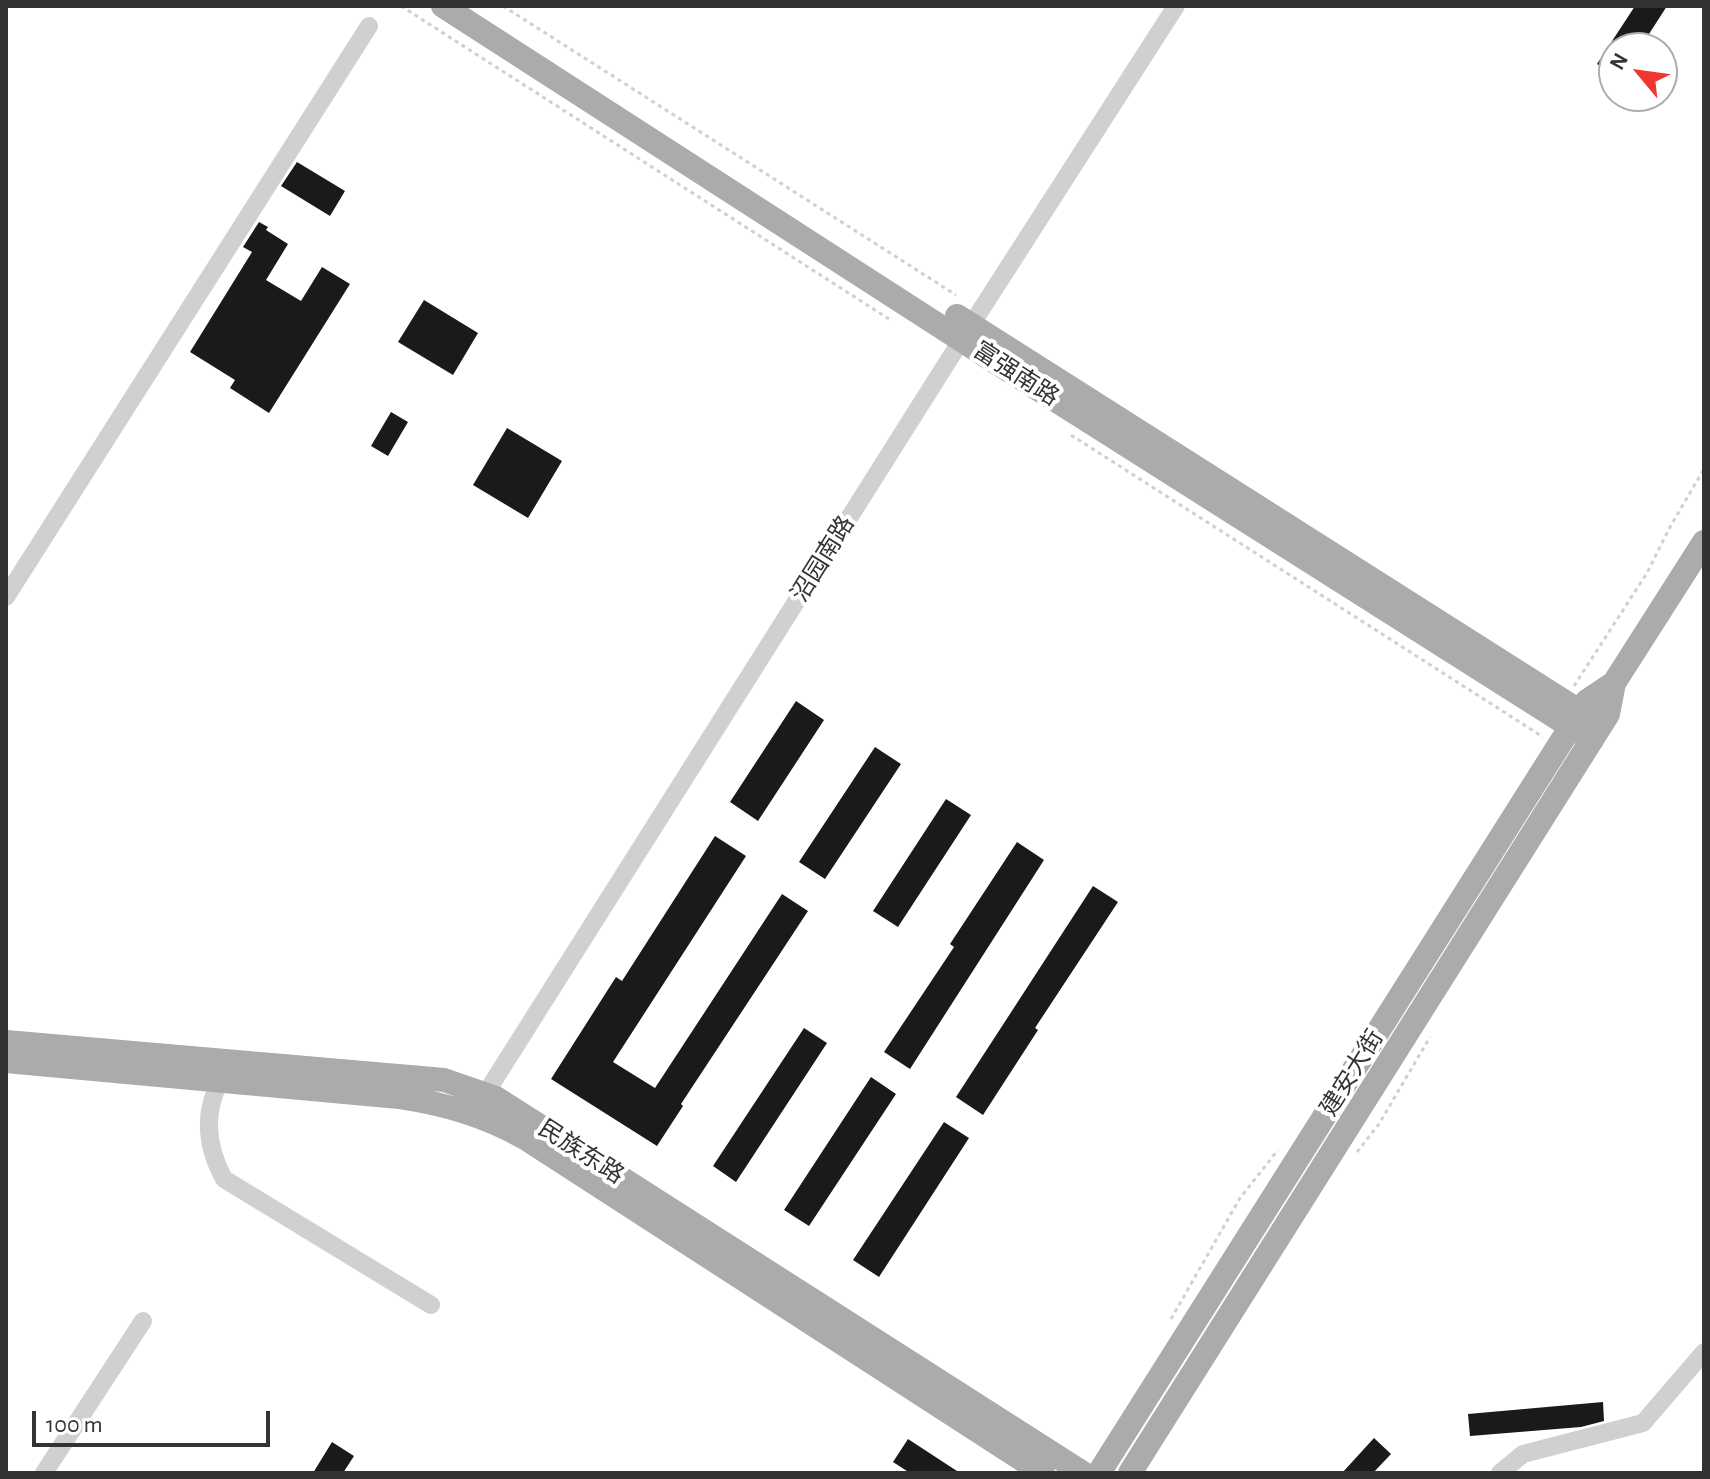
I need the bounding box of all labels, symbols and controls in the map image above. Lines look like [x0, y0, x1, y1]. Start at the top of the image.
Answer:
north arrow [1598, 32, 1678, 112]
text: N [1605, 49, 1632, 73]
street label: 富强南路 [968, 336, 1064, 412]
street label: 沼园南路 [785, 511, 861, 607]
street label: 建安大街 [1314, 1025, 1390, 1121]
street label: 民族东路 [533, 1114, 629, 1190]
scale bar [36, 1395, 274, 1445]
text: 100 m [46, 1413, 103, 1437]

